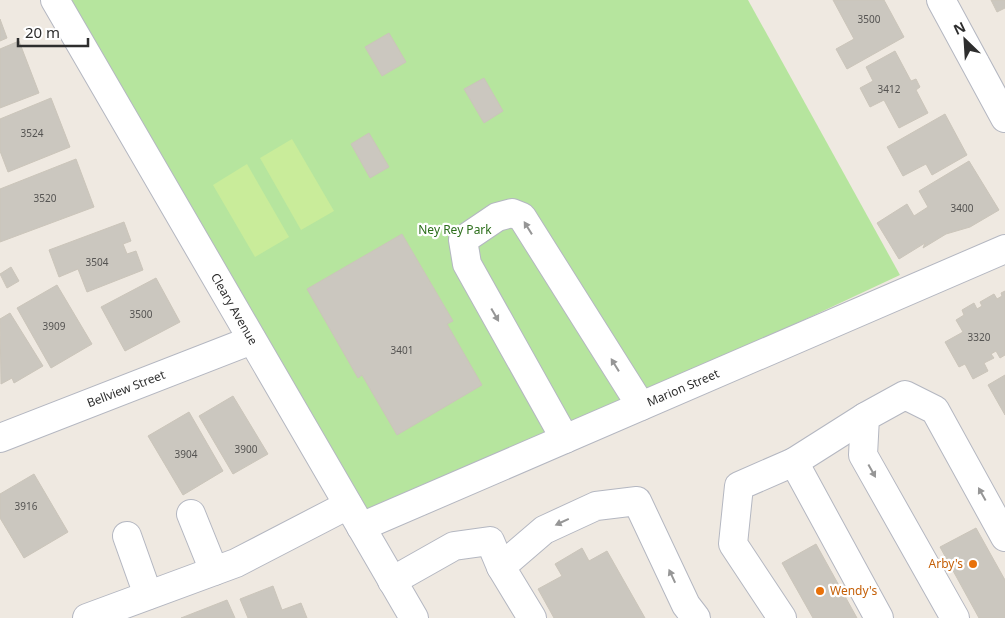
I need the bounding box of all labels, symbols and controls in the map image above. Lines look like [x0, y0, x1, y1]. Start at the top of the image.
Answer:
house number: 3500 [858, 12, 881, 26]
scale bar [18, 15, 88, 47]
north arrow [940, 15, 990, 65]
text: N [950, 17, 968, 39]
text: 20 m [25, 22, 60, 42]
house number: 3412 [878, 82, 901, 96]
house number: 3524 [21, 126, 44, 140]
house number: 3520 [34, 191, 57, 205]
house number: 3400 [951, 201, 974, 215]
park label: Ney Rey Park [418, 221, 492, 238]
one-way arrow [523, 221, 533, 234]
house number: 3504 [86, 255, 109, 269]
street label: Cleary Avenue [207, 270, 262, 348]
house number: 3500 [130, 307, 153, 321]
one-way arrow [491, 308, 500, 321]
house number: 3909 [43, 319, 66, 333]
house number: 3320 [968, 330, 991, 344]
house number: 3401 [391, 343, 413, 357]
one-way arrow [610, 358, 620, 372]
street label: Marion Street [644, 364, 722, 410]
street label: Bellview Street [84, 366, 168, 411]
house number: 3900 [235, 442, 258, 456]
house number: 3904 [175, 447, 198, 461]
one-way arrow [868, 464, 876, 479]
one-way arrow [977, 488, 986, 501]
house number: 3916 [15, 499, 38, 513]
one-way arrow [555, 518, 569, 526]
place label: Arby's [929, 555, 963, 572]
marker: Arby's [967, 558, 979, 570]
one-way arrow [668, 569, 676, 583]
place label: Wendy's [830, 582, 877, 599]
marker: Wendy's [814, 585, 826, 597]

